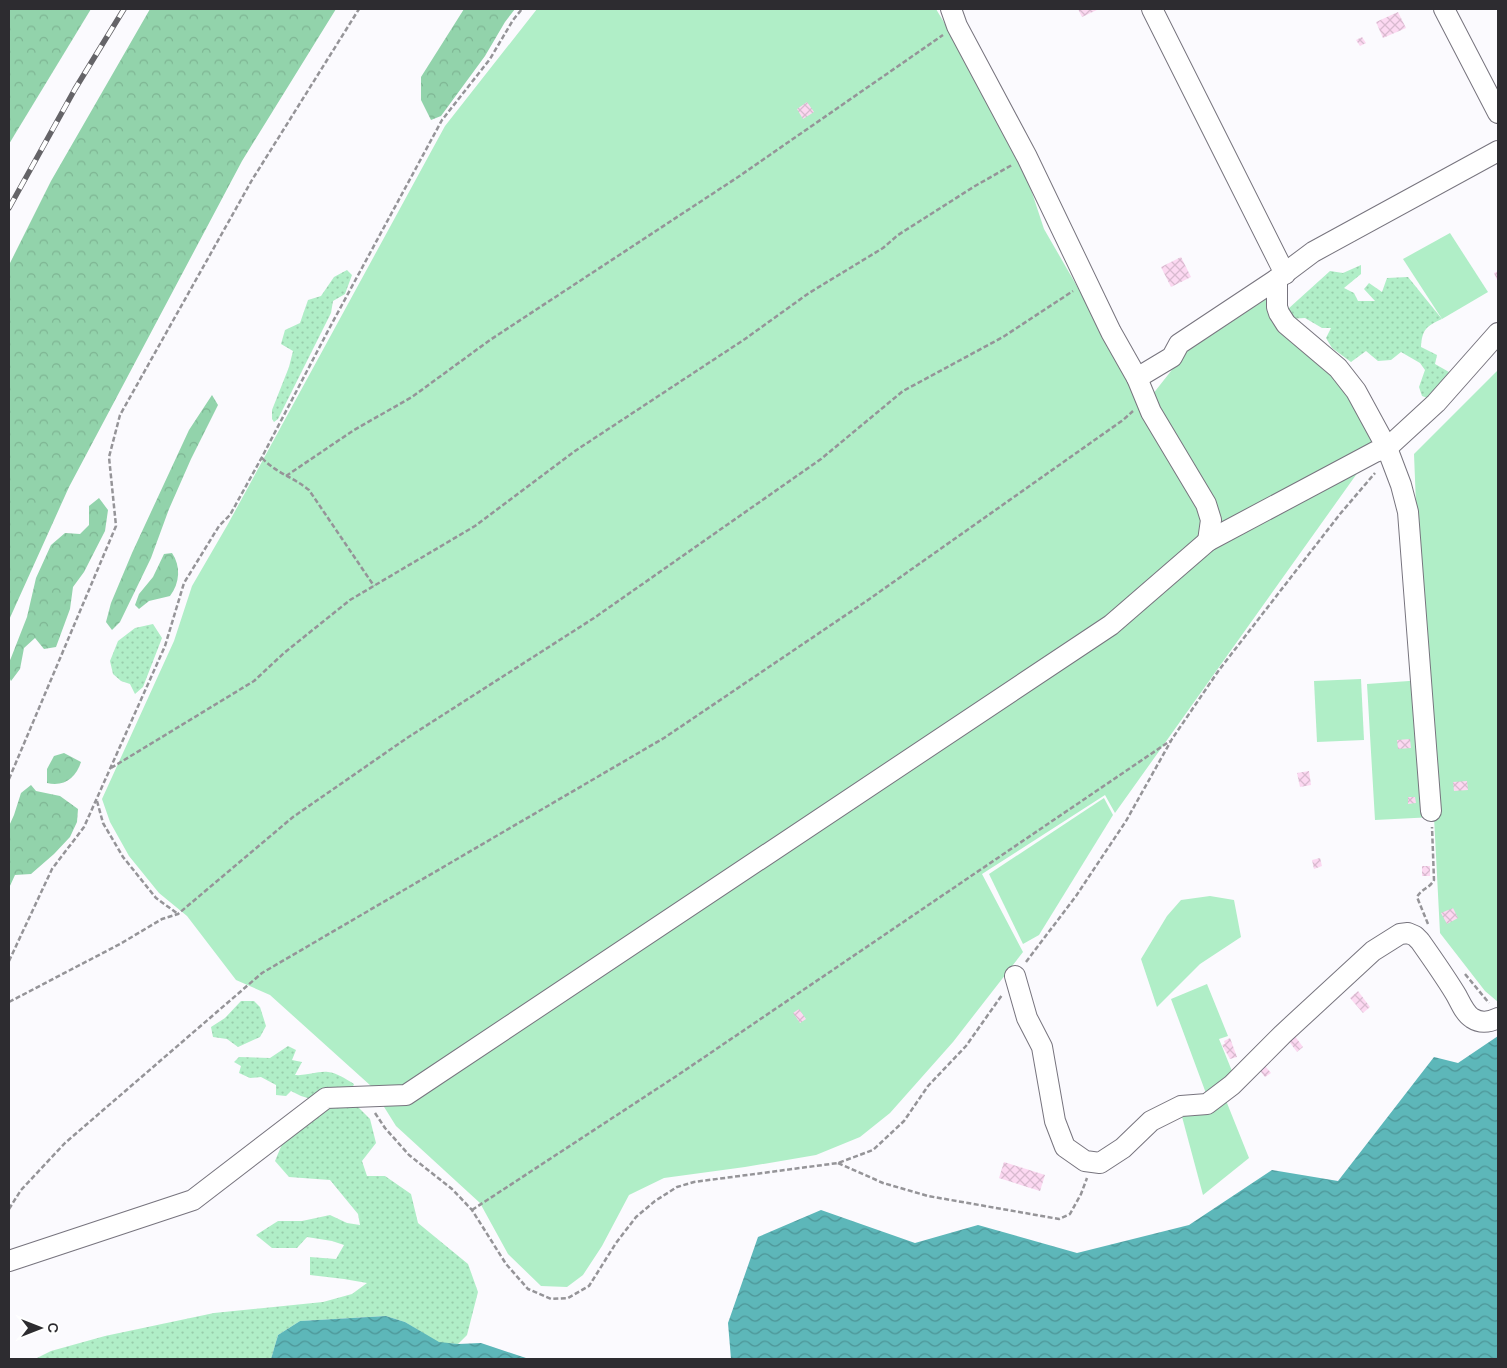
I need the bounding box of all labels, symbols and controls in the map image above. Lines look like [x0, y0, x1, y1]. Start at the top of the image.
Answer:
north arrow [15, 1303, 65, 1353]
text: С [44, 1323, 63, 1333]

